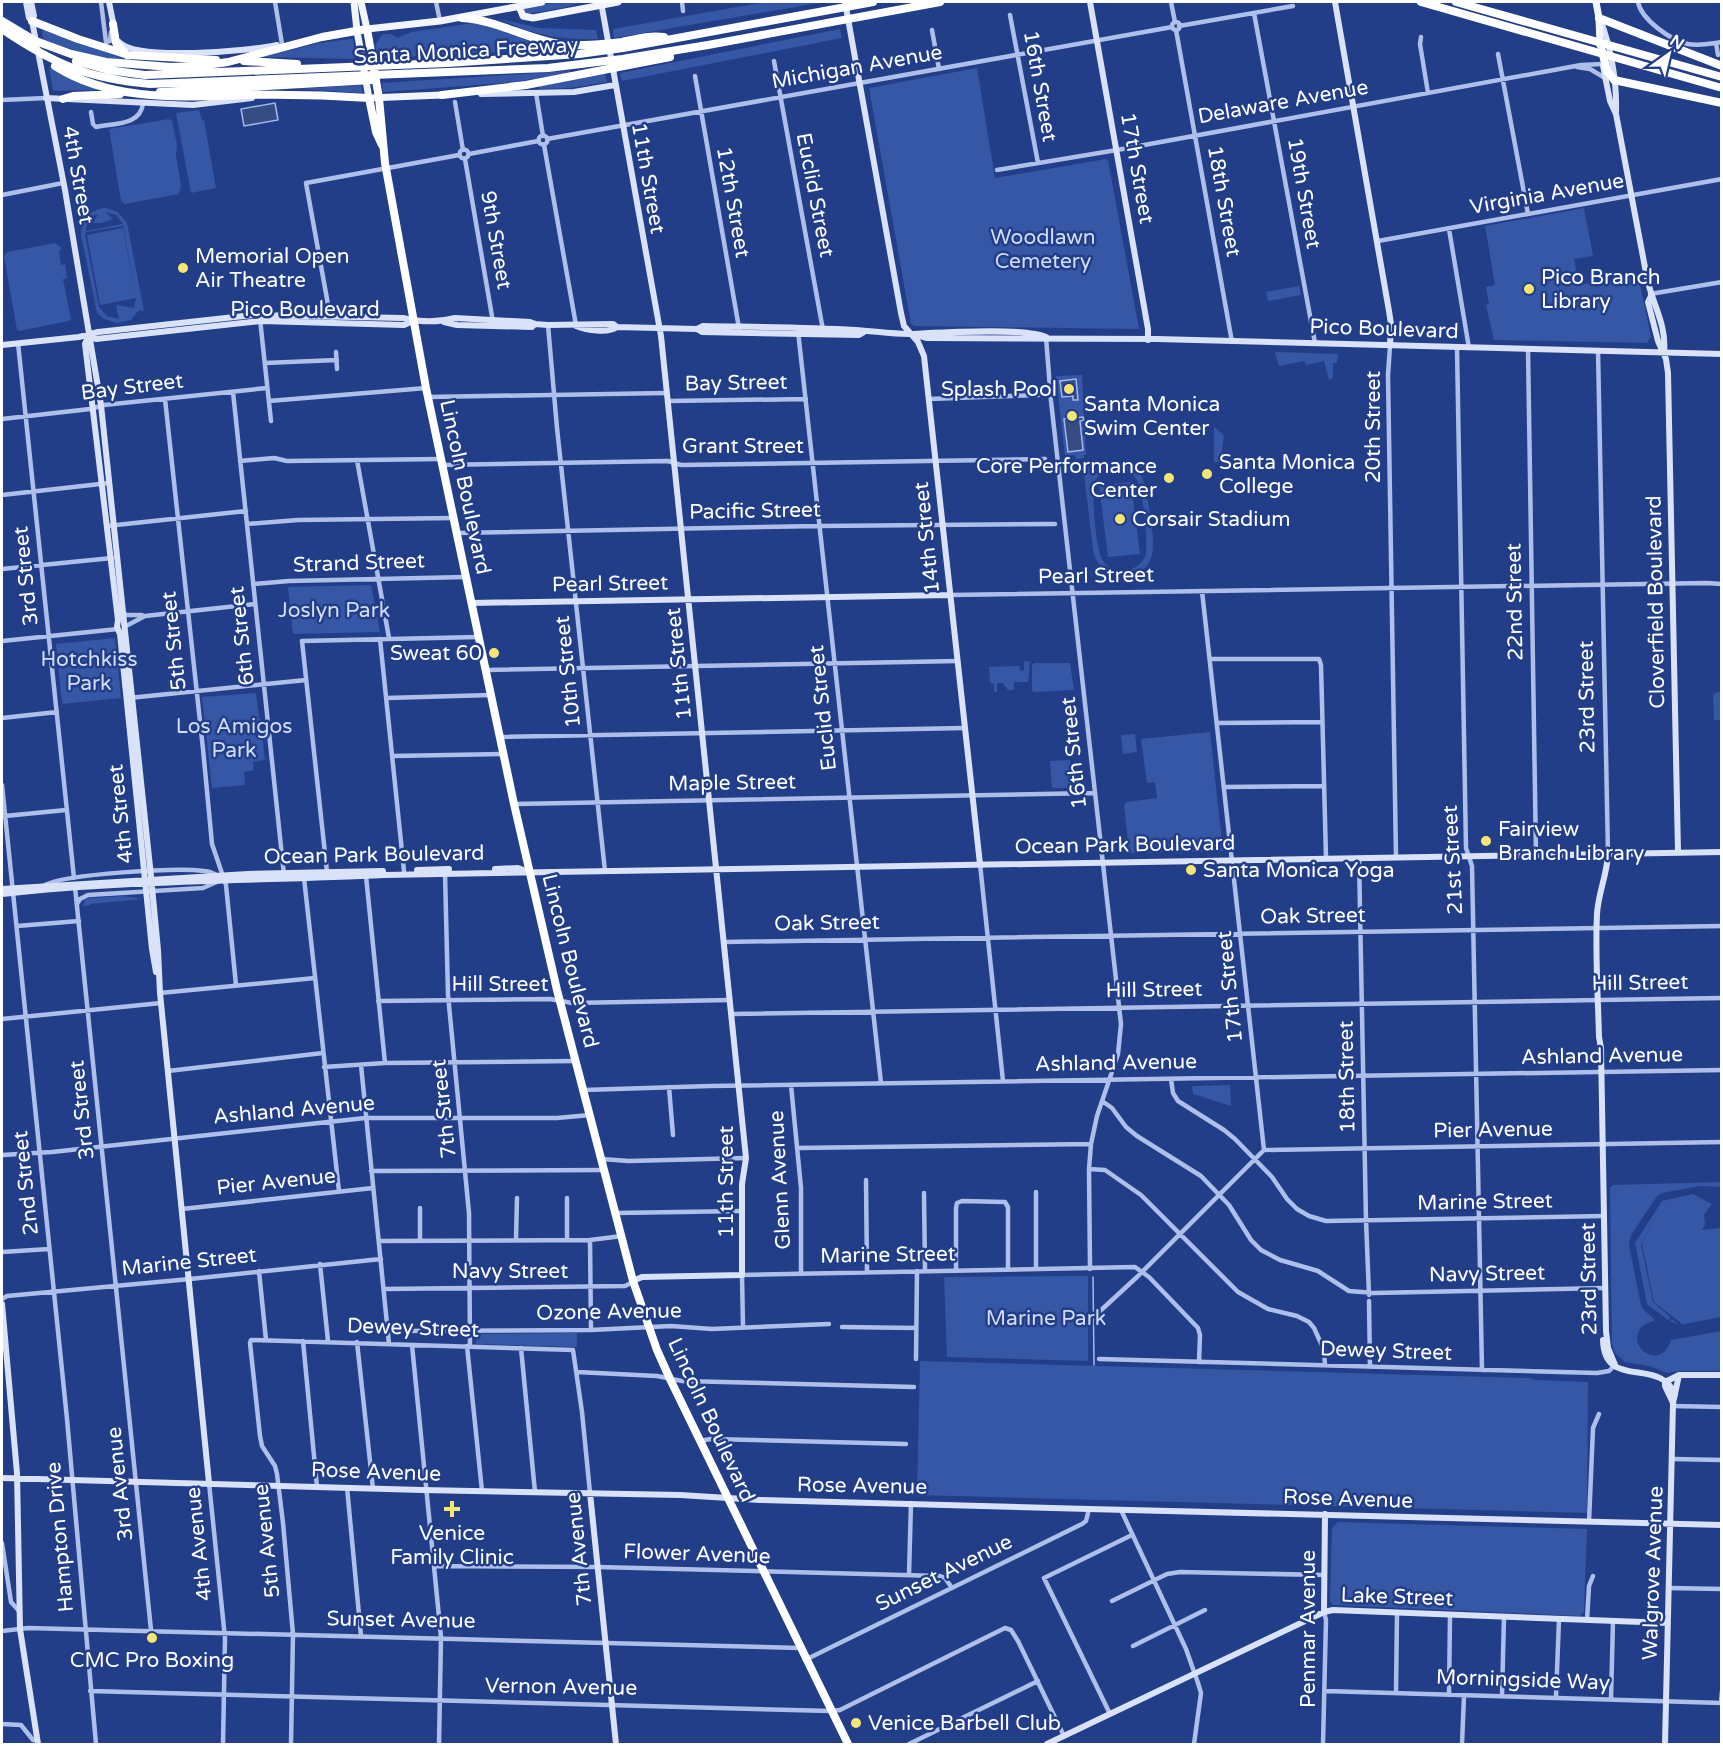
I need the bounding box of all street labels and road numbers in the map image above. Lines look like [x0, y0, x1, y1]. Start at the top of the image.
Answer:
street label: 16th Street [1018, 28, 1062, 144]
street label: Santa Monica Freeway [353, 33, 579, 69]
street label: Michigan Avenue [770, 40, 944, 94]
street label: Delaware Avenue [1196, 75, 1370, 129]
street label: 17th Street [1115, 110, 1159, 226]
street label: 11th Street [626, 120, 670, 236]
street label: 4th Street [57, 124, 99, 226]
street label: Euclid Street [791, 131, 839, 259]
street label: 19th Street [1282, 135, 1326, 251]
street label: 18th Street [1202, 143, 1246, 259]
street label: 12th Street [711, 144, 755, 260]
street label: Virginia Avenue [1468, 168, 1626, 220]
street label: 9th Street [475, 189, 517, 291]
street label: Pico Boulevard [230, 297, 380, 322]
street label: Pico Boulevard [1309, 314, 1459, 344]
street label: Bay Street [79, 368, 185, 406]
street label: Bay Street [684, 370, 788, 396]
street label: 20th Street [1361, 371, 1386, 483]
street label: Lincoln Boulevard [434, 397, 496, 577]
street label: Grant Street [682, 434, 804, 459]
street label: 14th Street [909, 481, 945, 595]
street label: Cloverfield Boulevard [1642, 495, 1670, 709]
street label: Pacific Street [689, 497, 821, 525]
street label: 3rd Street [8, 525, 44, 627]
street label: 22nd Street [1501, 543, 1529, 661]
street label: Strand Street [293, 548, 425, 578]
street label: Pearl Street [1038, 562, 1154, 590]
street label: Pearl Street [552, 570, 668, 598]
street label: 6th Street [224, 585, 260, 687]
street label: 5th Street [156, 590, 192, 692]
street label: 11th Street [661, 607, 697, 721]
street label: 10th Street [550, 615, 586, 729]
street label: 23rd Street [1574, 640, 1600, 754]
street label: Euclid Street [804, 644, 842, 772]
street label: 16th Street [1056, 696, 1092, 810]
street label: 4th Street [103, 763, 139, 865]
street label: Maple Street [668, 769, 796, 797]
street label: 21st Street [1438, 804, 1468, 916]
street label: Ocean Park Boulevard [1014, 831, 1236, 859]
street label: Ocean Park Boulevard [263, 841, 485, 869]
street label: Lincoln Boulevard [536, 871, 604, 1051]
street label: Oak Street [1260, 903, 1366, 929]
street label: Oak Street [774, 910, 880, 936]
street label: 17th Street [1212, 930, 1248, 1044]
street label: Hill Street [1591, 970, 1689, 996]
street label: Hill Street [452, 972, 548, 997]
street label: Hill Street [1105, 977, 1203, 1003]
street label: 18th Street [1334, 1020, 1360, 1134]
street label: Ashland Avenue [1521, 1042, 1683, 1070]
street label: Ashland Avenue [1035, 1049, 1197, 1077]
street label: 7th Street [426, 1058, 462, 1160]
street label: 3rd Street [64, 1059, 100, 1161]
street label: Ashland Avenue [212, 1090, 376, 1130]
street label: Glenn Avenue [764, 1110, 796, 1250]
street label: Pier Avenue [1433, 1116, 1553, 1144]
street label: 11th Street [714, 1126, 739, 1238]
street label: 2nd Street [8, 1130, 44, 1236]
street label: Pier Avenue [215, 1163, 337, 1201]
street label: Marine Street [1417, 1188, 1553, 1216]
street label: 23rd Street [1576, 1222, 1602, 1336]
street label: Marine Street [820, 1241, 956, 1269]
street label: Marine Street [120, 1242, 258, 1282]
street label: Navy Street [452, 1259, 568, 1284]
street label: Navy Street [1429, 1260, 1545, 1288]
street label: Ozone Avenue [536, 1298, 682, 1326]
street label: Dewey Street [347, 1313, 479, 1343]
street label: Lincoln Boulevard [662, 1334, 760, 1506]
street label: Dewey Street [1320, 1336, 1452, 1366]
street label: 3rd Avenue [102, 1426, 138, 1542]
street label: Rose Avenue [310, 1457, 442, 1487]
street label: Hampton Drive [41, 1461, 79, 1613]
street label: Rose Avenue [797, 1472, 927, 1500]
street label: 5th Avenue [249, 1483, 285, 1599]
street label: Rose Avenue [1282, 1484, 1414, 1514]
street label: Walgrove Avenue [1637, 1485, 1669, 1661]
street label: 4th Avenue [181, 1486, 217, 1602]
street label: 7th Avenue [561, 1491, 597, 1607]
street label: Sunset Avenue [872, 1529, 1017, 1617]
street label: Flower Avenue [623, 1539, 771, 1569]
street label: Penmar Avenue [1296, 1550, 1321, 1708]
street label: Lake Street [1340, 1583, 1454, 1611]
street label: Sunset Avenue [326, 1606, 476, 1634]
street label: Morningside Way [1436, 1664, 1610, 1696]
street label: Vernon Avenue [485, 1673, 637, 1701]

